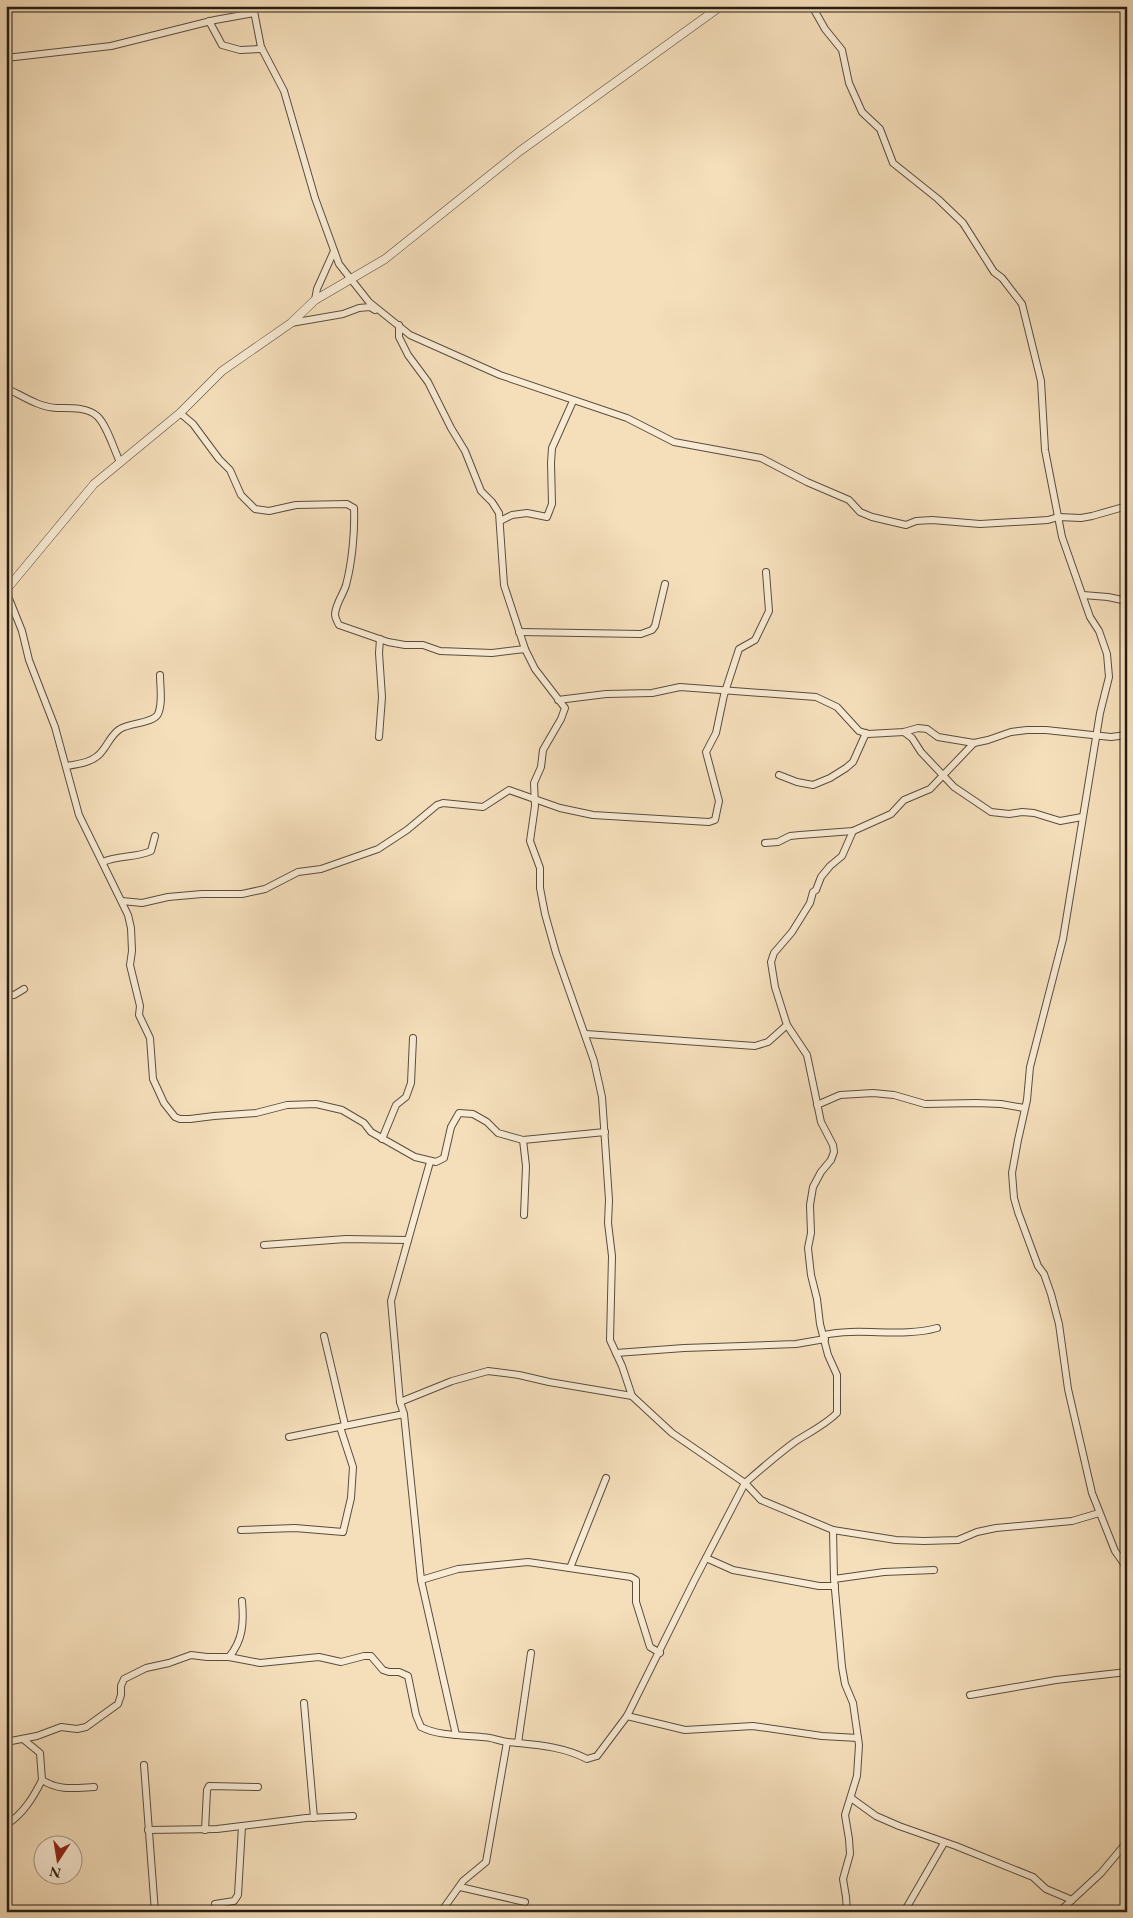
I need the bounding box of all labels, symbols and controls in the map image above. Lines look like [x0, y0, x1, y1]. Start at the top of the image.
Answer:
north arrow [32, 1836, 82, 1886]
text: N [47, 1863, 63, 1883]

